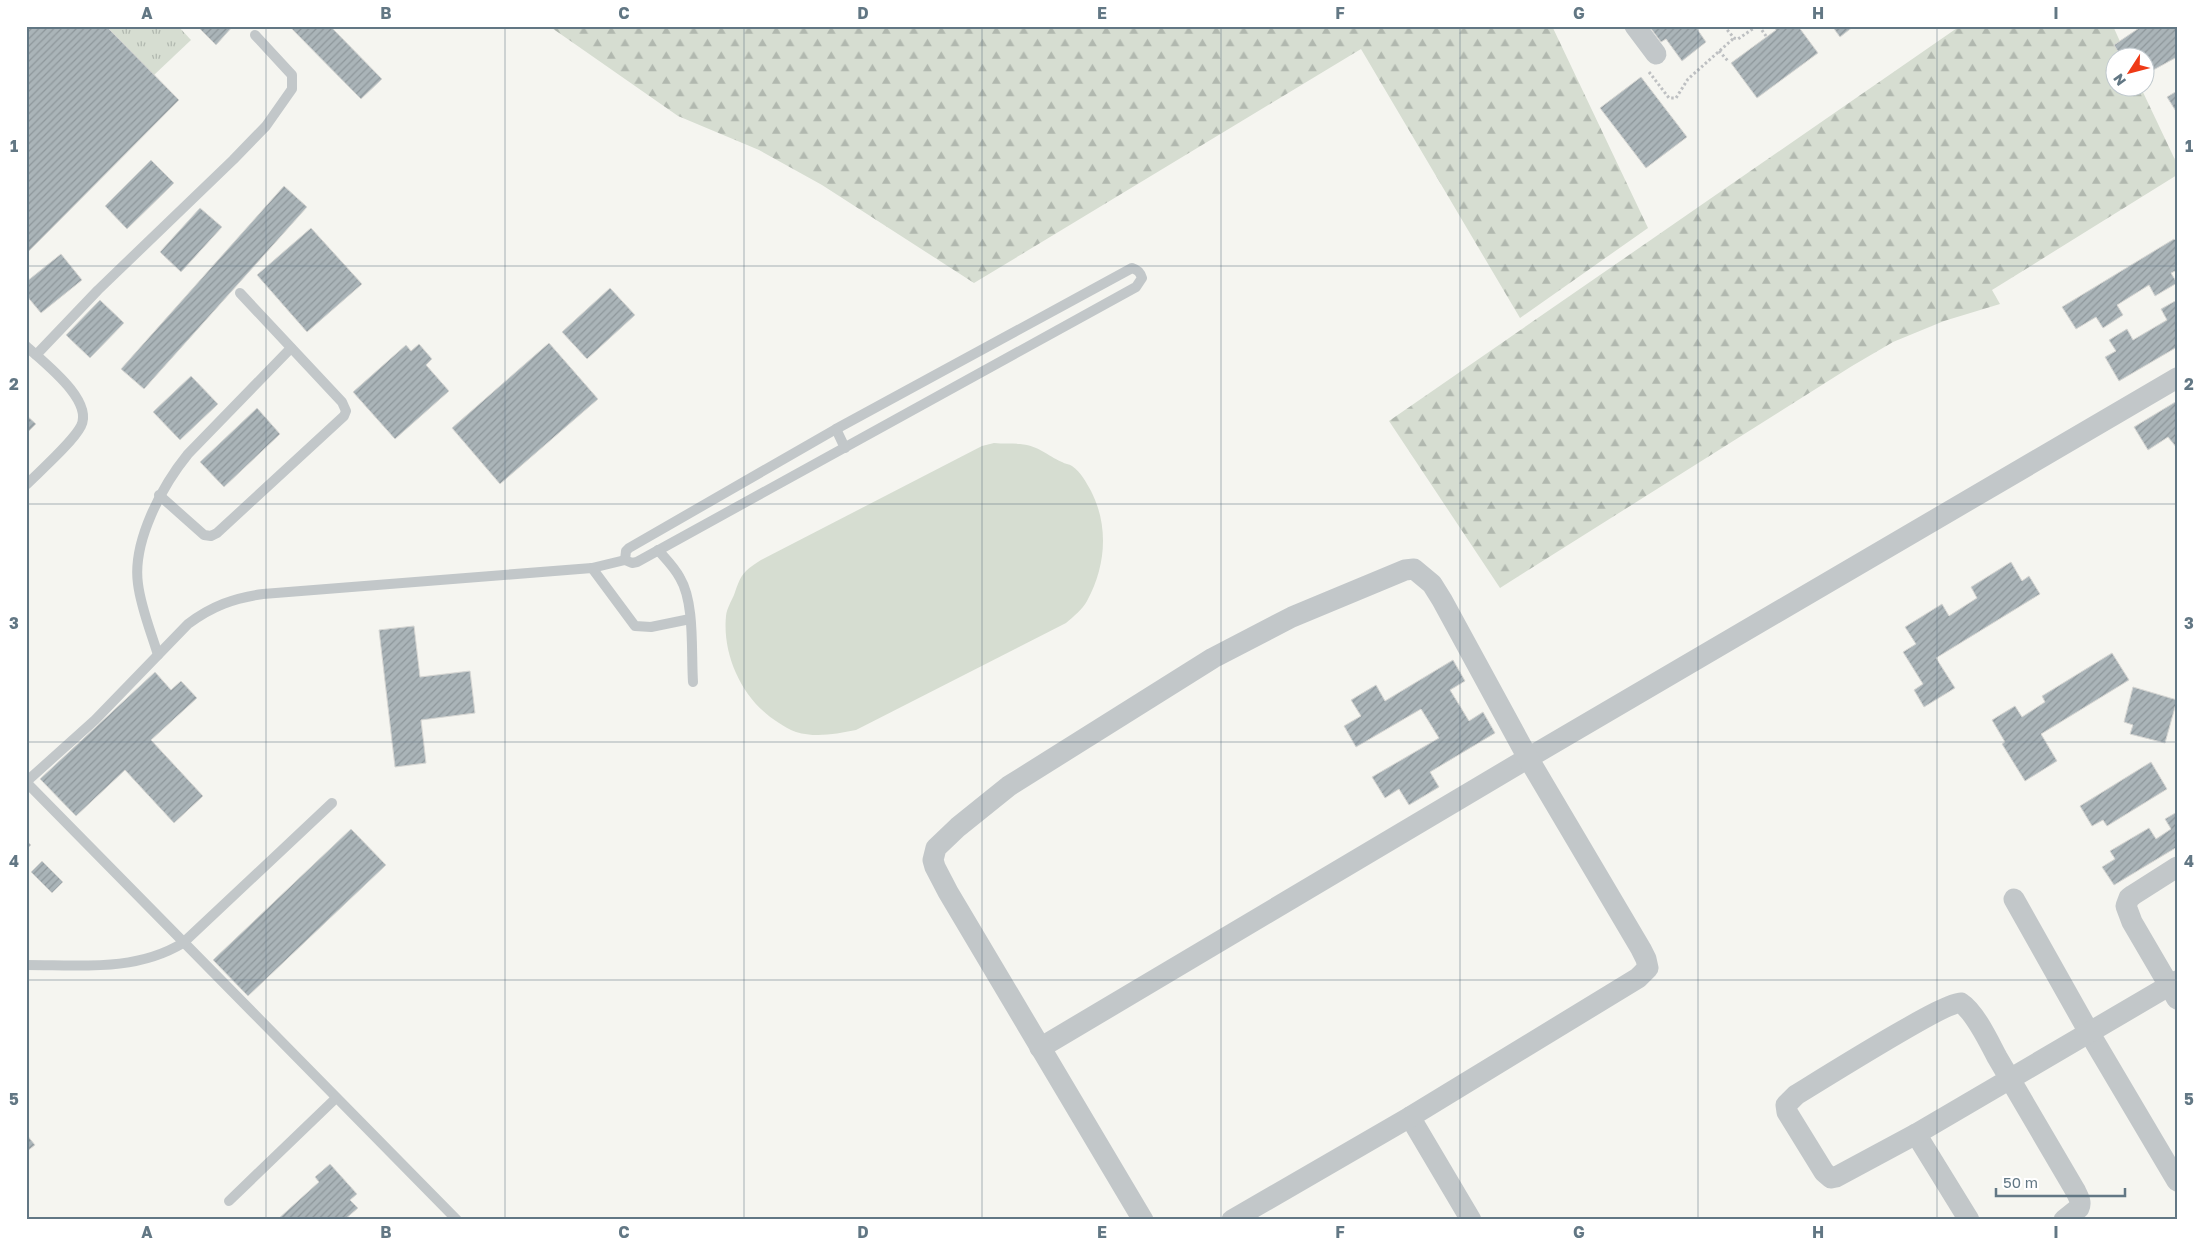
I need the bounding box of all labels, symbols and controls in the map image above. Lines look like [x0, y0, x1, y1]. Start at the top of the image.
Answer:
text: A [141, 3, 153, 23]
text: B [380, 3, 392, 23]
text: C [618, 3, 630, 23]
text: D [857, 3, 869, 23]
text: E [1097, 3, 1107, 23]
text: F [1335, 3, 1345, 23]
text: G [1573, 3, 1585, 23]
text: H [1812, 3, 1824, 23]
text: I [2053, 3, 2059, 23]
north arrow [2106, 48, 2156, 98]
text: N [2109, 71, 2129, 89]
text: 1 [10, 136, 18, 156]
text: 1 [2185, 136, 2193, 156]
text: 2 [9, 374, 19, 394]
text: 2 [2184, 374, 2194, 394]
text: 3 [9, 613, 19, 633]
text: 3 [2184, 613, 2194, 633]
text: 4 [9, 851, 19, 871]
text: 4 [2184, 851, 2194, 871]
text: 5 [9, 1089, 19, 1109]
text: 5 [2184, 1089, 2194, 1109]
scale bar [1996, 1166, 2124, 1198]
text: 50 m [2003, 1173, 2038, 1191]
text: A [141, 1222, 153, 1242]
text: B [380, 1222, 392, 1242]
text: C [618, 1222, 630, 1242]
text: D [857, 1222, 869, 1242]
text: E [1097, 1222, 1107, 1242]
text: F [1335, 1222, 1345, 1242]
text: G [1573, 1222, 1585, 1242]
text: H [1812, 1222, 1824, 1242]
text: I [2053, 1222, 2059, 1242]

